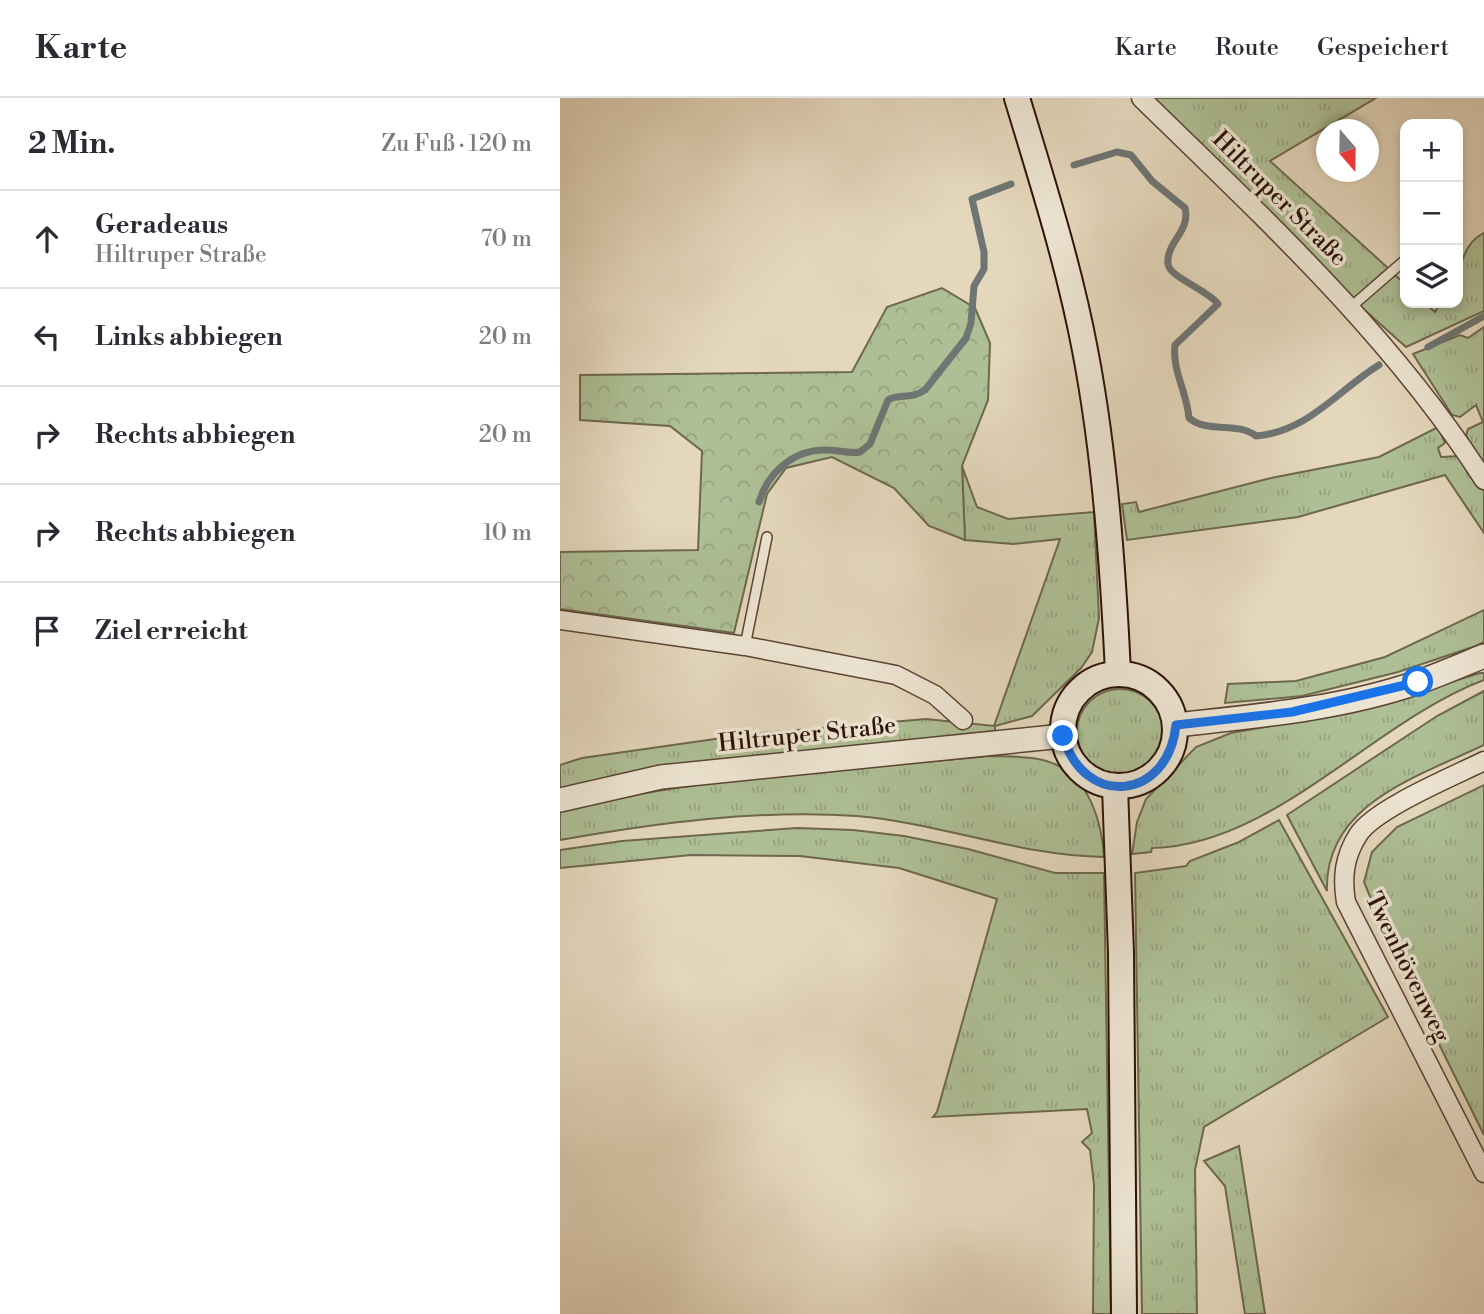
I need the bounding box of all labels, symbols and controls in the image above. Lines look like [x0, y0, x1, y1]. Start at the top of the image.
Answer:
text: Karte [35, 28, 127, 69]
text: Karte [1115, 33, 1177, 63]
text: Route [1215, 33, 1279, 63]
text: Gespeichert [1317, 33, 1449, 63]
north arrow [1316, 119, 1379, 182]
map controls [1400, 119, 1463, 308]
button: + [1400, 119, 1463, 182]
text: 2 Min. [28, 125, 116, 163]
street label: Hiltruper Straße [1205, 125, 1353, 273]
text: Zu Fuß · 120 m [381, 130, 532, 158]
button: − [1400, 182, 1463, 245]
text: Geradeaus [95, 209, 228, 241]
icon: ahead [28, 220, 66, 258]
text: 70 m [481, 225, 532, 253]
text: Hiltruper Straße [95, 241, 267, 269]
button: layers [1400, 245, 1463, 308]
icon: left [28, 318, 66, 356]
text: Links abbiegen [95, 321, 283, 353]
text: 20 m [479, 323, 532, 351]
icon: right [28, 416, 66, 454]
text: Rechts abbiegen [95, 419, 295, 451]
text: 20 m [479, 421, 532, 449]
icon: right [28, 514, 66, 552]
text: Rechts abbiegen [95, 517, 295, 549]
text: 10 m [483, 519, 532, 547]
icon: arrive [28, 612, 66, 650]
text: Ziel erreicht [95, 615, 247, 647]
route start [1402, 666, 1433, 697]
street label: Hiltruper Straße [717, 711, 898, 759]
route end [1047, 720, 1078, 751]
street label: Twenhövenweg [1358, 887, 1457, 1048]

